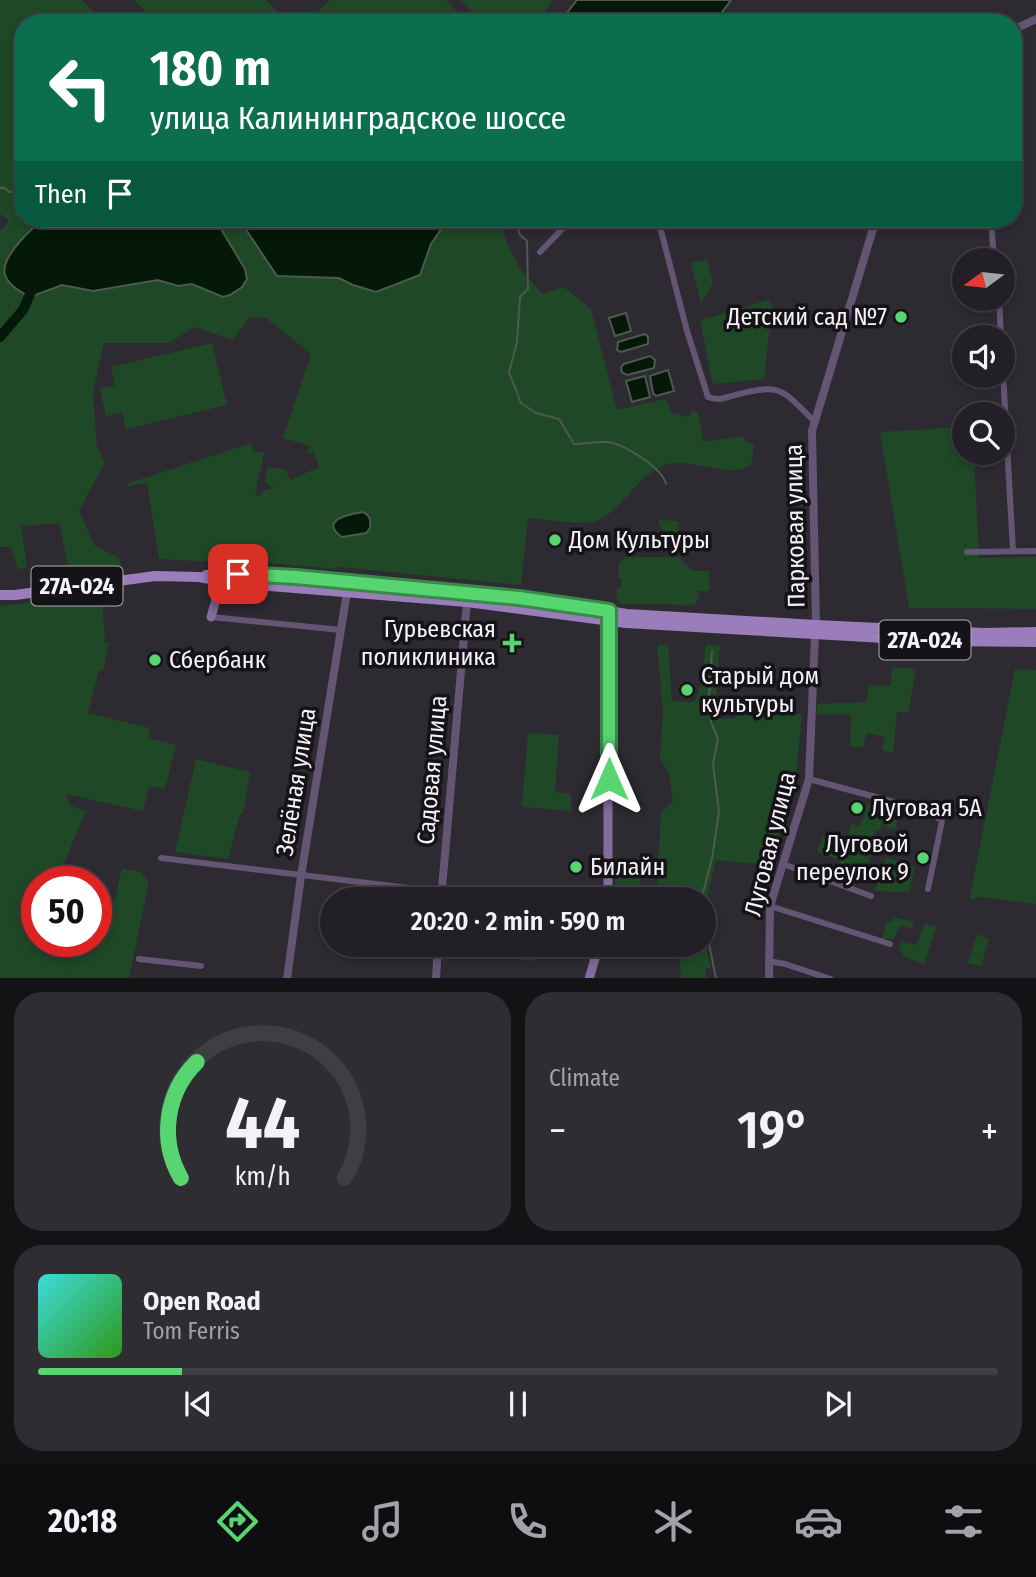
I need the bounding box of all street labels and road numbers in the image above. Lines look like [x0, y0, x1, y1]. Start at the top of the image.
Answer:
street label: Парковая улица [780, 444, 810, 608]
road number: 27А-024 [32, 566, 122, 606]
road number: 27А-024 [880, 620, 970, 660]
street label: Садовая улица [412, 694, 452, 846]
street label: Зелёная улица [270, 706, 322, 858]
street label: Луговая улица [739, 769, 801, 919]

